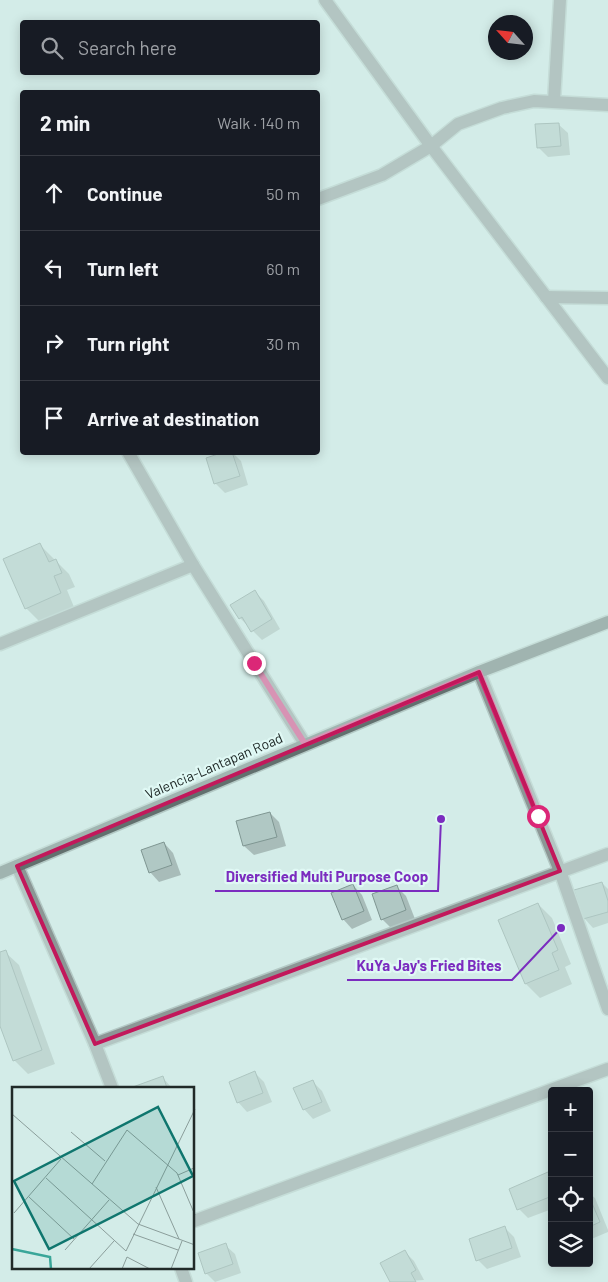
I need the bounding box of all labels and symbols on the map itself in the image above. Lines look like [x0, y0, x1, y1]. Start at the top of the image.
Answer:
north arrow [488, 15, 533, 60]
route end [243, 652, 266, 675]
street label: Valencia-Lantapan Road [143, 729, 285, 802]
route start [527, 805, 550, 828]
callout: Diversified Multi Purpose Coop [215, 861, 438, 891]
text: Diversified Multi Purpose Coop [226, 867, 428, 885]
callout: KuYa Jay's Fried Bites [347, 950, 512, 980]
text: KuYa Jay's Fried Bites [356, 956, 502, 974]
inset map [12, 1087, 195, 1270]

